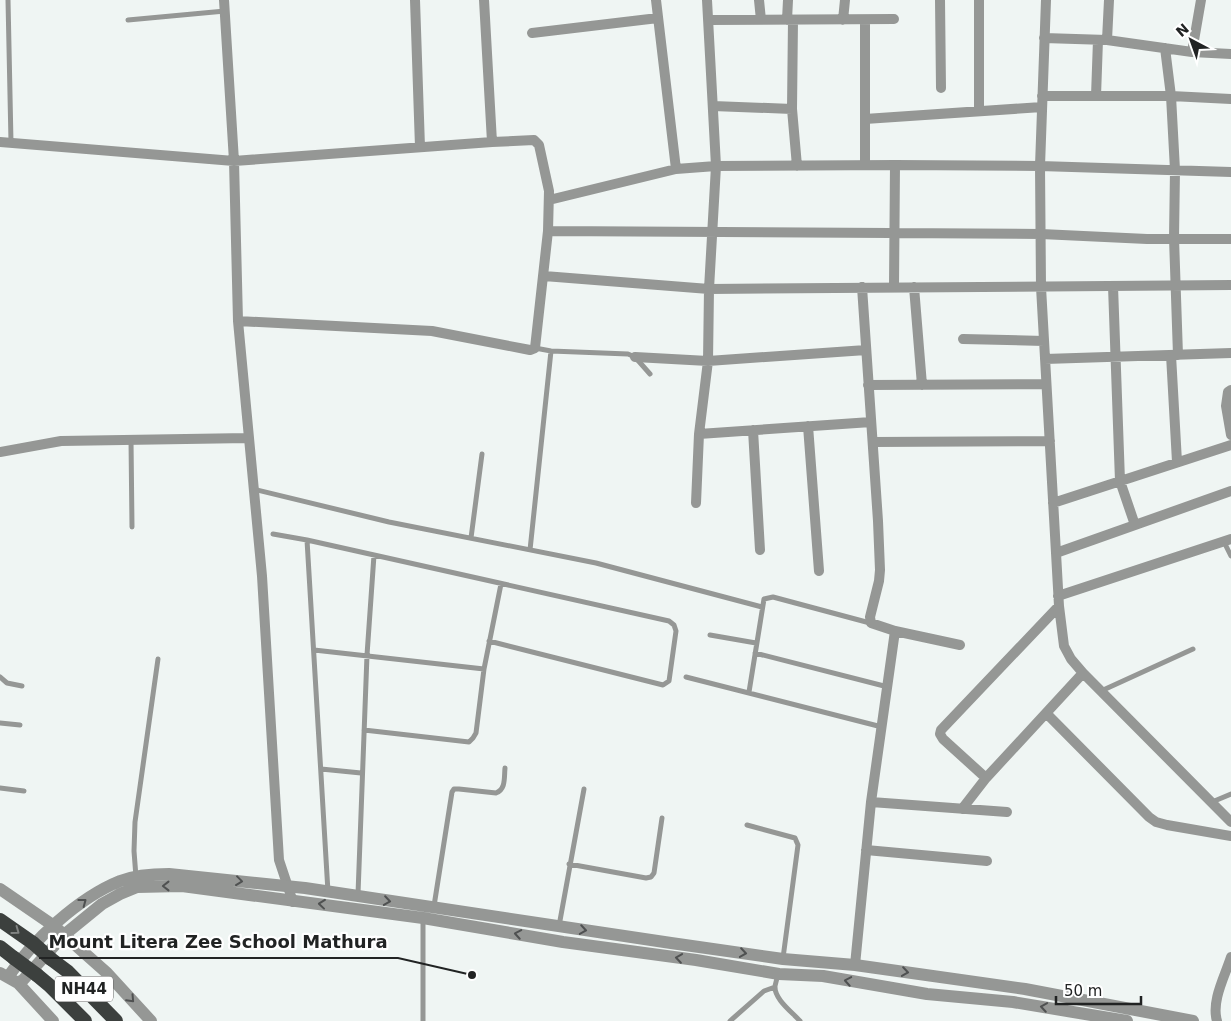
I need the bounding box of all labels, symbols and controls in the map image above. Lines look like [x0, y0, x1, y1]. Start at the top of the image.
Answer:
north arrow [1166, 15, 1216, 65]
text: N [1173, 20, 1192, 40]
one-way arrow [235, 875, 243, 886]
one-way arrow [161, 881, 169, 891]
one-way arrow [383, 895, 392, 905]
one-way arrow [77, 899, 87, 908]
one-way arrow [318, 899, 326, 910]
one-way arrow [579, 924, 587, 935]
callout: Mount Litera Zee School Mathura [39, 925, 398, 958]
one-way arrow [10, 926, 19, 934]
one-way arrow [513, 930, 522, 940]
text: Mount Litera Zee School Mathura [48, 931, 388, 952]
one-way arrow [740, 947, 748, 958]
one-way arrow [674, 953, 682, 964]
one-way arrow [901, 966, 909, 977]
scale bar [1056, 974, 1141, 1006]
road number: NH44 [55, 976, 113, 1002]
one-way arrow [844, 976, 853, 986]
text: 50 m [1064, 982, 1102, 1000]
one-way arrow [125, 993, 134, 1002]
one-way arrow [1040, 1003, 1048, 1013]

